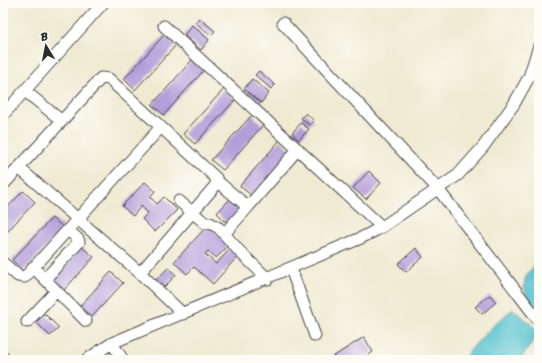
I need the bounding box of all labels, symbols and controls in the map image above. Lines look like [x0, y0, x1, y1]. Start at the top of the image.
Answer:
north arrow [26, 26, 66, 66]
text: B [39, 27, 49, 47]

